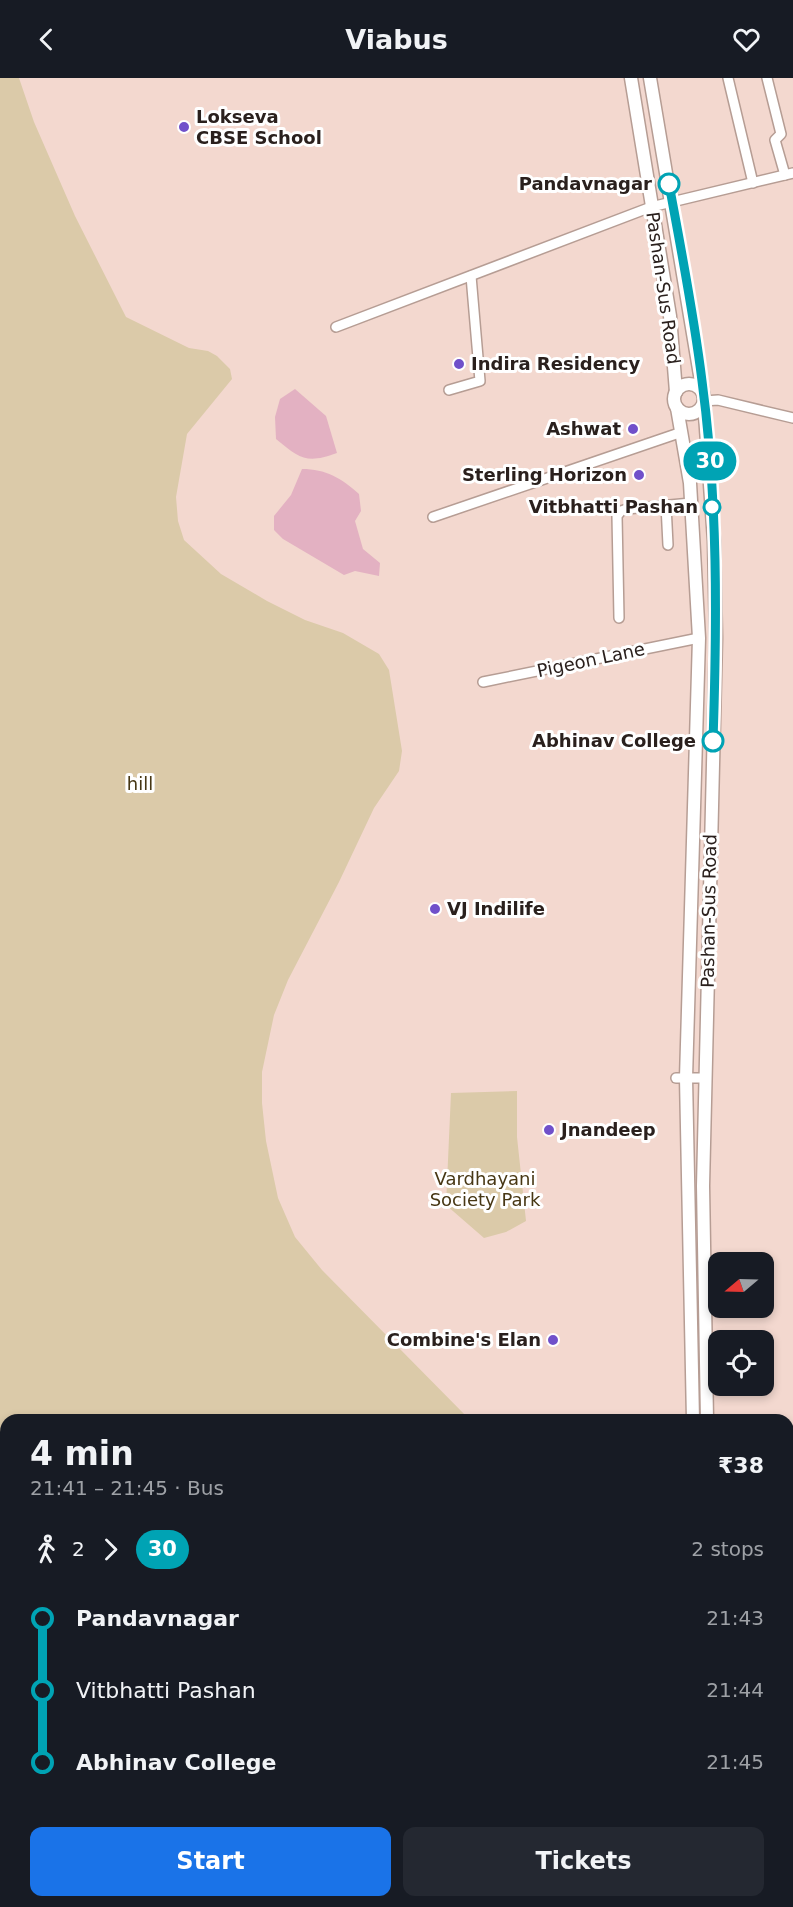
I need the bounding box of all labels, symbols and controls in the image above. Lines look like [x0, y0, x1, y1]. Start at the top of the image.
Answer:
icon: back [30, 23, 63, 56]
icon: heart [730, 23, 763, 56]
text: Viabus [345, 24, 448, 55]
place label: Lokseva CBSE School [196, 106, 322, 148]
marker: Lokseva CBSE School [177, 120, 191, 134]
place label: Pandavnagar [519, 173, 652, 194]
marker: Pandavnagar [658, 173, 680, 195]
street label: Pashan-Sus Road [642, 210, 685, 366]
place label: Indira Residency [471, 353, 640, 374]
marker: Indira Residency [452, 357, 466, 371]
place label: Ashwat [546, 418, 621, 439]
marker: Ashwat [626, 422, 640, 436]
line badge: 30 [683, 442, 737, 481]
text: 30 [695, 449, 725, 473]
place label: Sterling Horizon [462, 464, 627, 485]
marker: Sterling Horizon [632, 468, 646, 482]
place label: Vitbhatti Pashan [529, 496, 698, 517]
marker: Vitbhatti Pashan [703, 498, 721, 516]
street label: Pigeon Lane [535, 638, 647, 681]
place label: Abhinav College [532, 730, 696, 751]
marker: Abhinav College [702, 730, 724, 752]
park label: hill [127, 773, 153, 794]
street label: Pashan-Sus Road [697, 834, 720, 988]
place label: VJ Indilife [447, 898, 545, 919]
marker: VJ Indilife [428, 902, 442, 916]
place label: Jnandeep [559, 1119, 656, 1140]
marker: Jnandeep [542, 1123, 556, 1137]
park label: Vardhayani Society Park [430, 1168, 541, 1210]
north arrow [708, 1252, 774, 1318]
map controls [708, 1252, 774, 1396]
place label: Combine's Elan [387, 1329, 541, 1350]
button: locate [708, 1330, 774, 1396]
marker: Combine's Elan [546, 1333, 560, 1347]
text: 4 min [30, 1434, 134, 1473]
text: ₹38 [718, 1453, 764, 1478]
text: 21:41 – 21:45 · Bus [30, 1476, 224, 1500]
icon: walk [30, 1533, 63, 1566]
icon: forward [94, 1533, 127, 1566]
text: 2 [72, 1537, 85, 1561]
text: 30 [148, 1537, 177, 1561]
text: 2 stops [691, 1537, 764, 1561]
text: Pandavnagar [76, 1606, 239, 1631]
text: 21:43 [706, 1606, 764, 1630]
text: Vitbhatti Pashan [76, 1678, 256, 1703]
text: 21:44 [706, 1678, 764, 1702]
text: Abhinav College [76, 1750, 276, 1775]
text: 21:45 [706, 1750, 764, 1774]
button: Start [30, 1827, 391, 1896]
button: Tickets [403, 1827, 764, 1896]

